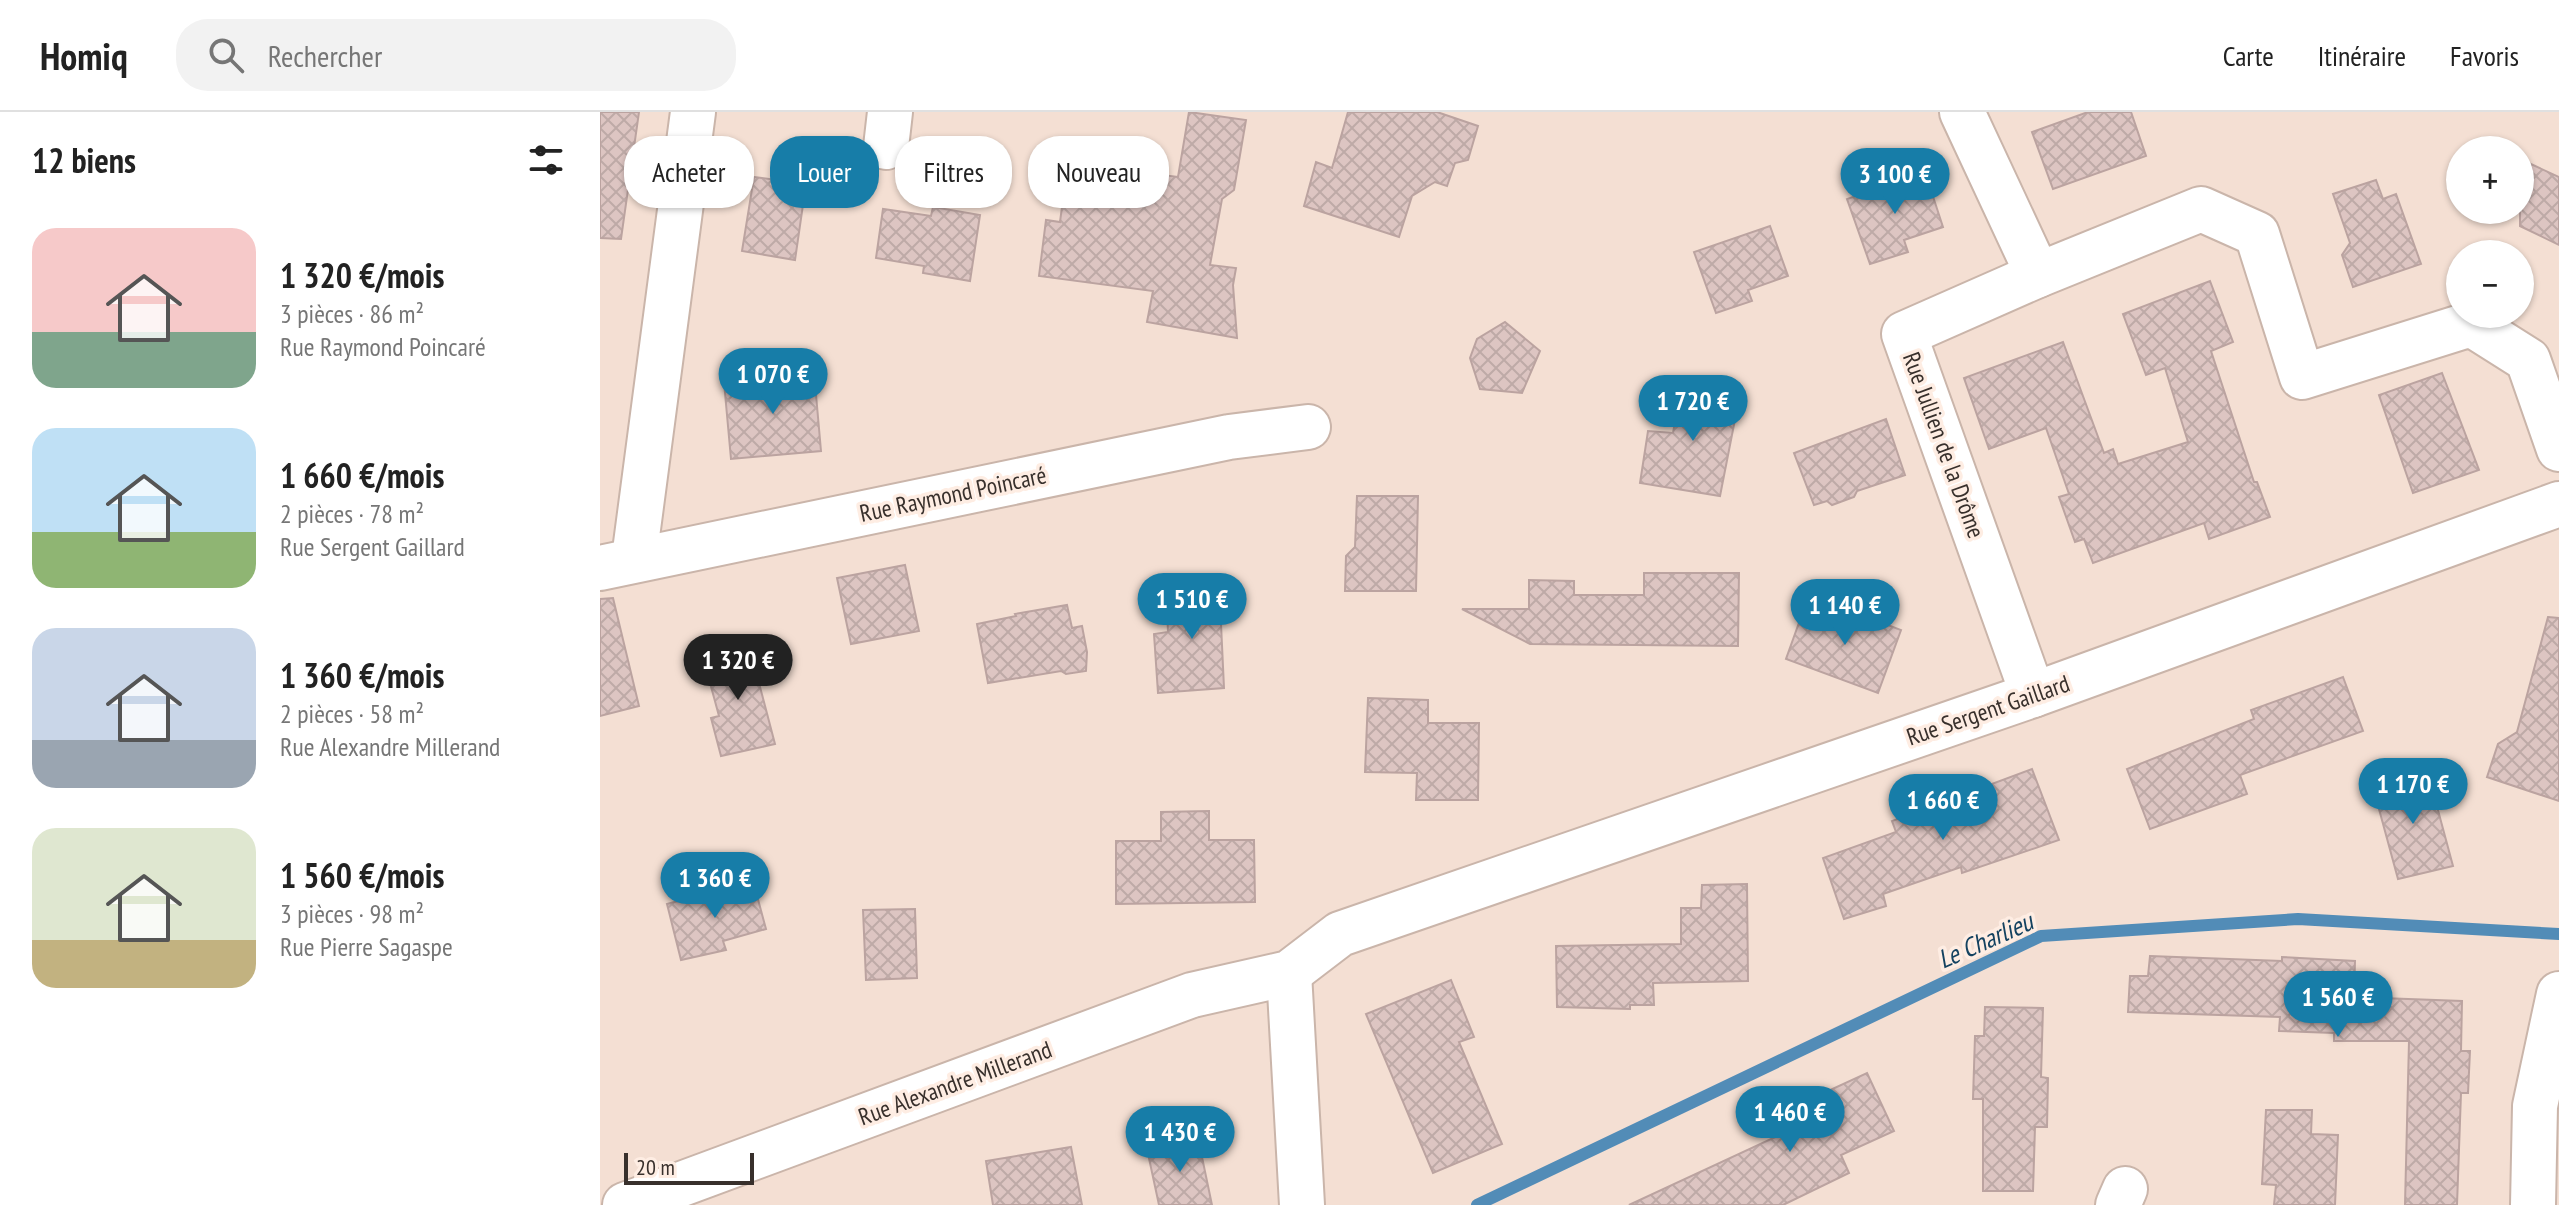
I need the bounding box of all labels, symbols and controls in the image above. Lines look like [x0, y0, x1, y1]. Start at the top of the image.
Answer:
search box [176, 19, 736, 91]
text: Homiq [40, 31, 128, 80]
icon: search [204, 33, 248, 77]
text: Rechercher [268, 36, 382, 75]
text: Carte [2223, 37, 2274, 74]
text: Itinéraire [2318, 37, 2406, 74]
text: Favoris [2450, 37, 2519, 74]
chip: Acheter [624, 136, 754, 208]
chip: Louer [770, 136, 879, 208]
chip: Filtres [895, 136, 1012, 208]
chip: Nouveau [1028, 136, 1169, 208]
map controls [2446, 136, 2534, 328]
button: + [2446, 136, 2534, 224]
text: 12 biens [32, 138, 136, 182]
icon: filters [524, 138, 568, 182]
pin: 3 100 € [1821, 148, 1969, 216]
text: 3 100 € [1859, 157, 1931, 190]
button: − [2446, 240, 2534, 328]
text: 1 320 €/mois [280, 253, 444, 297]
icon: home [96, 260, 192, 356]
text: 3 pièces · 86 m² [280, 297, 424, 330]
text: Rue Raymond Poincaré [280, 330, 486, 363]
pin: 1 070 € [699, 348, 847, 416]
street label: Rue Jullien de la Drôme [1896, 348, 1992, 542]
text: 1 070 € [737, 357, 809, 390]
pin: 1 720 € [1619, 375, 1767, 443]
text: 1 720 € [1657, 384, 1729, 417]
text: 1 660 €/mois [280, 453, 444, 497]
street label: Rue Raymond Poincaré [857, 459, 1049, 529]
icon: home [96, 460, 192, 556]
text: 2 pièces · 78 m² [280, 497, 424, 530]
text: Rue Sergent Gaillard [280, 530, 465, 563]
pin: 1 510 € [1118, 573, 1266, 641]
pin: 1 140 € [1771, 579, 1919, 647]
text: 1 510 € [1156, 582, 1228, 615]
text: 1 140 € [1809, 588, 1881, 621]
pin: 1 320 € [664, 634, 812, 702]
text: 1 320 € [702, 643, 774, 676]
text: 1 360 €/mois [280, 653, 444, 697]
icon: home [96, 660, 192, 756]
street label: Rue Sergent Gaillard [1902, 668, 2074, 752]
text: 2 pièces · 58 m² [280, 697, 424, 730]
text: Rue Alexandre Millerand [280, 730, 500, 763]
pin: 1 170 € [2339, 758, 2487, 826]
text: 1 170 € [2377, 767, 2449, 800]
pin: 1 660 € [1869, 774, 2017, 842]
text: 1 660 € [1907, 783, 1979, 816]
pin: 1 360 € [641, 852, 789, 920]
text: 1 560 €/mois [280, 853, 444, 897]
icon: home [96, 860, 192, 956]
text: 1 360 € [679, 861, 751, 894]
text: 3 pièces · 98 m² [280, 897, 424, 930]
water label: Le Charlieu [1932, 904, 2039, 976]
text: Rue Pierre Sagaspe [280, 930, 453, 963]
pin: 1 560 € [2264, 971, 2412, 1039]
text: 1 560 € [2302, 980, 2374, 1013]
street label: Rue Alexandre Millerand [854, 1034, 1056, 1132]
pin: 1 460 € [1716, 1086, 1864, 1154]
text: 1 460 € [1754, 1095, 1826, 1128]
pin: 1 430 € [1106, 1106, 1254, 1174]
text: 1 430 € [1144, 1115, 1216, 1148]
scale bar [624, 1149, 754, 1185]
text: 20 m [636, 1153, 675, 1181]

